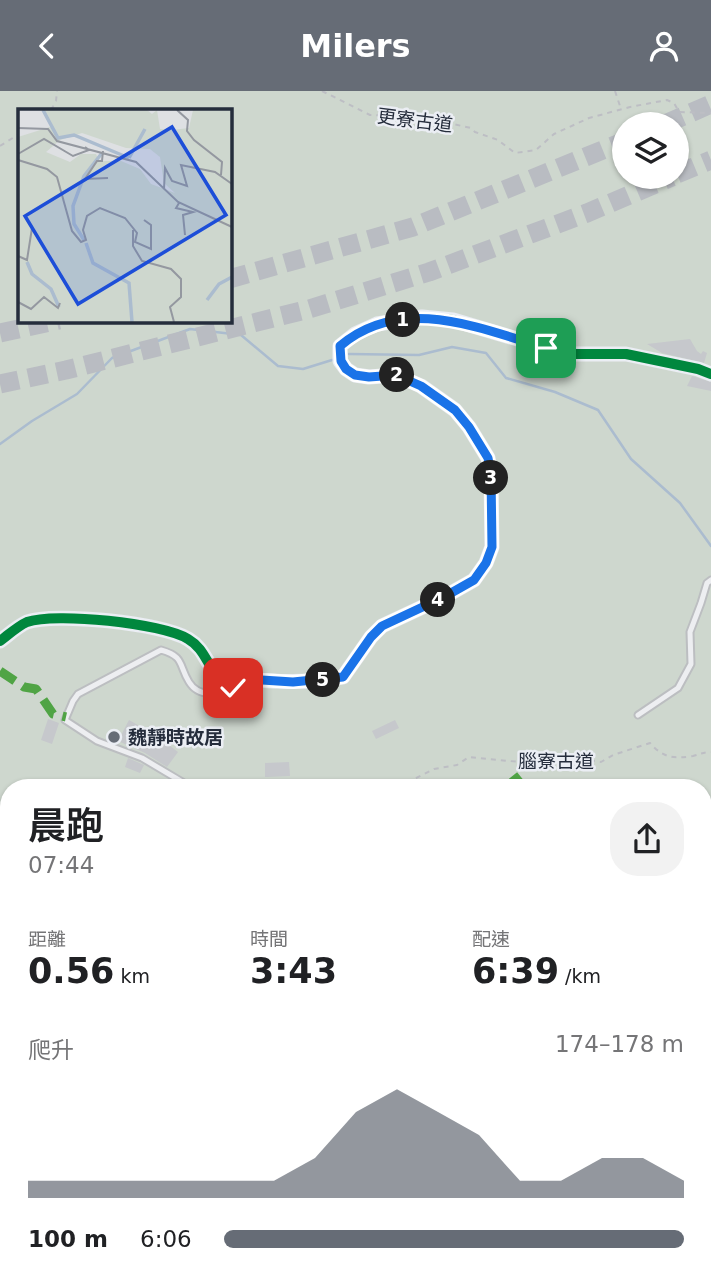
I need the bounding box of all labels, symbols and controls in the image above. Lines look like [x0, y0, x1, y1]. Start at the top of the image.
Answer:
icon: back [28, 27, 66, 65]
text: Milers [300, 27, 411, 65]
icon: person [645, 27, 683, 65]
street label: 更寮古道 [376, 104, 454, 136]
inset map [18, 109, 231, 322]
map controls [612, 112, 689, 189]
button: layers [612, 112, 689, 189]
pin: 1 [386, 303, 420, 337]
text: 1 [396, 308, 409, 330]
pin [516, 318, 576, 378]
icon: arrive [527, 329, 565, 367]
pin: 2 [380, 357, 414, 393]
text: 2 [390, 363, 403, 385]
pin: 3 [474, 461, 508, 495]
text: 3 [484, 466, 497, 488]
pin: 4 [420, 582, 456, 617]
text: 4 [431, 588, 444, 610]
pin [203, 658, 263, 718]
pin: 5 [306, 663, 340, 697]
text: 5 [316, 668, 329, 690]
icon: check [214, 669, 252, 707]
place label: 魏靜時故居 [128, 726, 223, 748]
marker: 魏靜時故居 [106, 729, 122, 745]
street label: 腦寮古道 [518, 750, 594, 772]
button: share [610, 802, 684, 876]
text: 晨跑 [28, 804, 104, 848]
text: 07:44 [28, 852, 94, 878]
text: 距離 [28, 928, 66, 950]
text: 時間 [250, 928, 288, 950]
text: 配速 [472, 928, 510, 950]
text: 0.56 [28, 951, 114, 991]
text: 3:43 [250, 951, 337, 991]
text: 6:39 [472, 951, 559, 991]
text: km [114, 965, 150, 987]
text: /km [559, 965, 601, 987]
text: 174–178 m [555, 1031, 684, 1057]
text: 爬升 [28, 1037, 74, 1063]
text: 100 m [28, 1226, 108, 1252]
text: 6:06 [140, 1226, 192, 1252]

